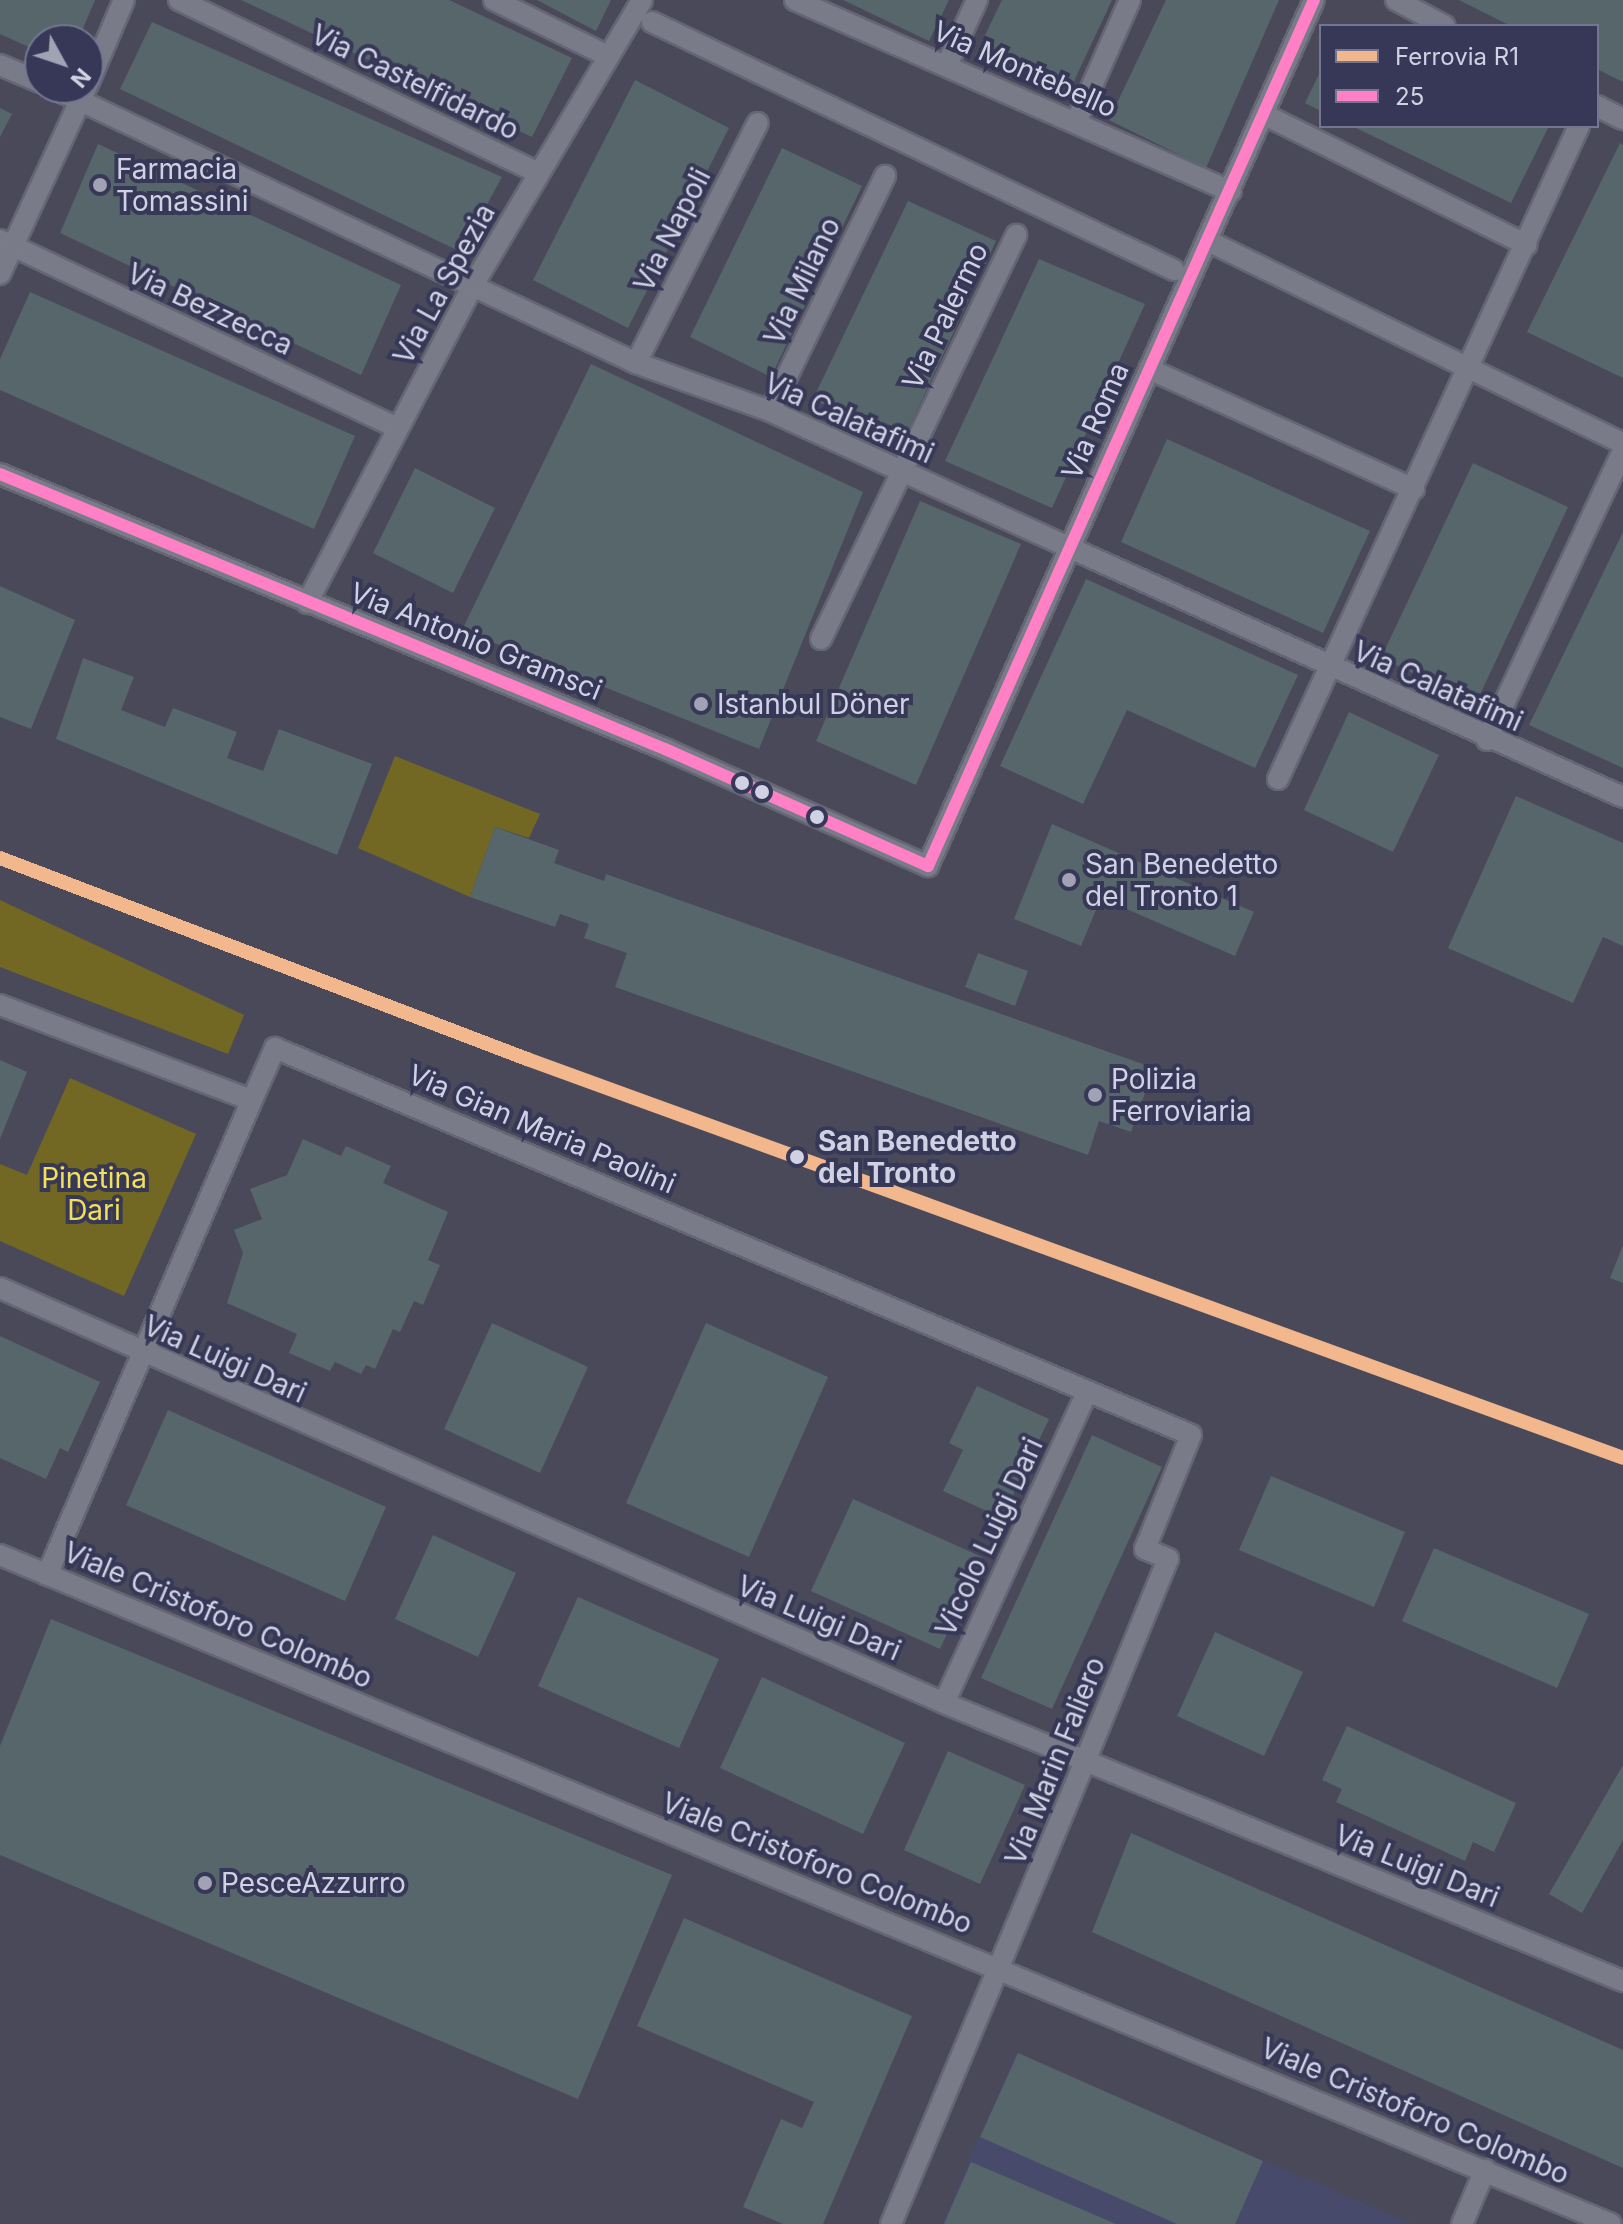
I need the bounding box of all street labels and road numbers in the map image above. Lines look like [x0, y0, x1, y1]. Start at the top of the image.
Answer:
street label: Via Montebello [928, 14, 1122, 124]
street label: Via Castelfidardo [306, 17, 524, 147]
street label: Via Napoli [627, 163, 717, 297]
street label: Via La Spezia [386, 198, 502, 370]
street label: Via Milano [757, 212, 847, 350]
street label: Via Palermo [895, 237, 995, 395]
street label: Via Bezzecca [122, 256, 298, 362]
street label: Via Roma [1054, 357, 1136, 485]
street label: Via Calatafimi [759, 366, 939, 470]
street label: Via Antonio Gramsci [345, 575, 607, 707]
street label: Via Calatafimi [1348, 634, 1528, 738]
street label: Via Gian Maria Paolini [403, 1057, 681, 1201]
street label: Via Luigi Dari [139, 1308, 311, 1410]
street label: Vicolo Luigi Dari [928, 1432, 1050, 1642]
street label: Viale Cristoforo Colombo [59, 1535, 377, 1695]
street label: Via Luigi Dari [732, 1568, 906, 1668]
street label: Via Marin Faliero [998, 1652, 1112, 1870]
street label: Viale Cristoforo Colombo [657, 1785, 977, 1941]
street label: Via Luigi Dari [1330, 1818, 1504, 1914]
street label: Viale Cristoforo Colombo [1256, 2031, 1574, 2191]

